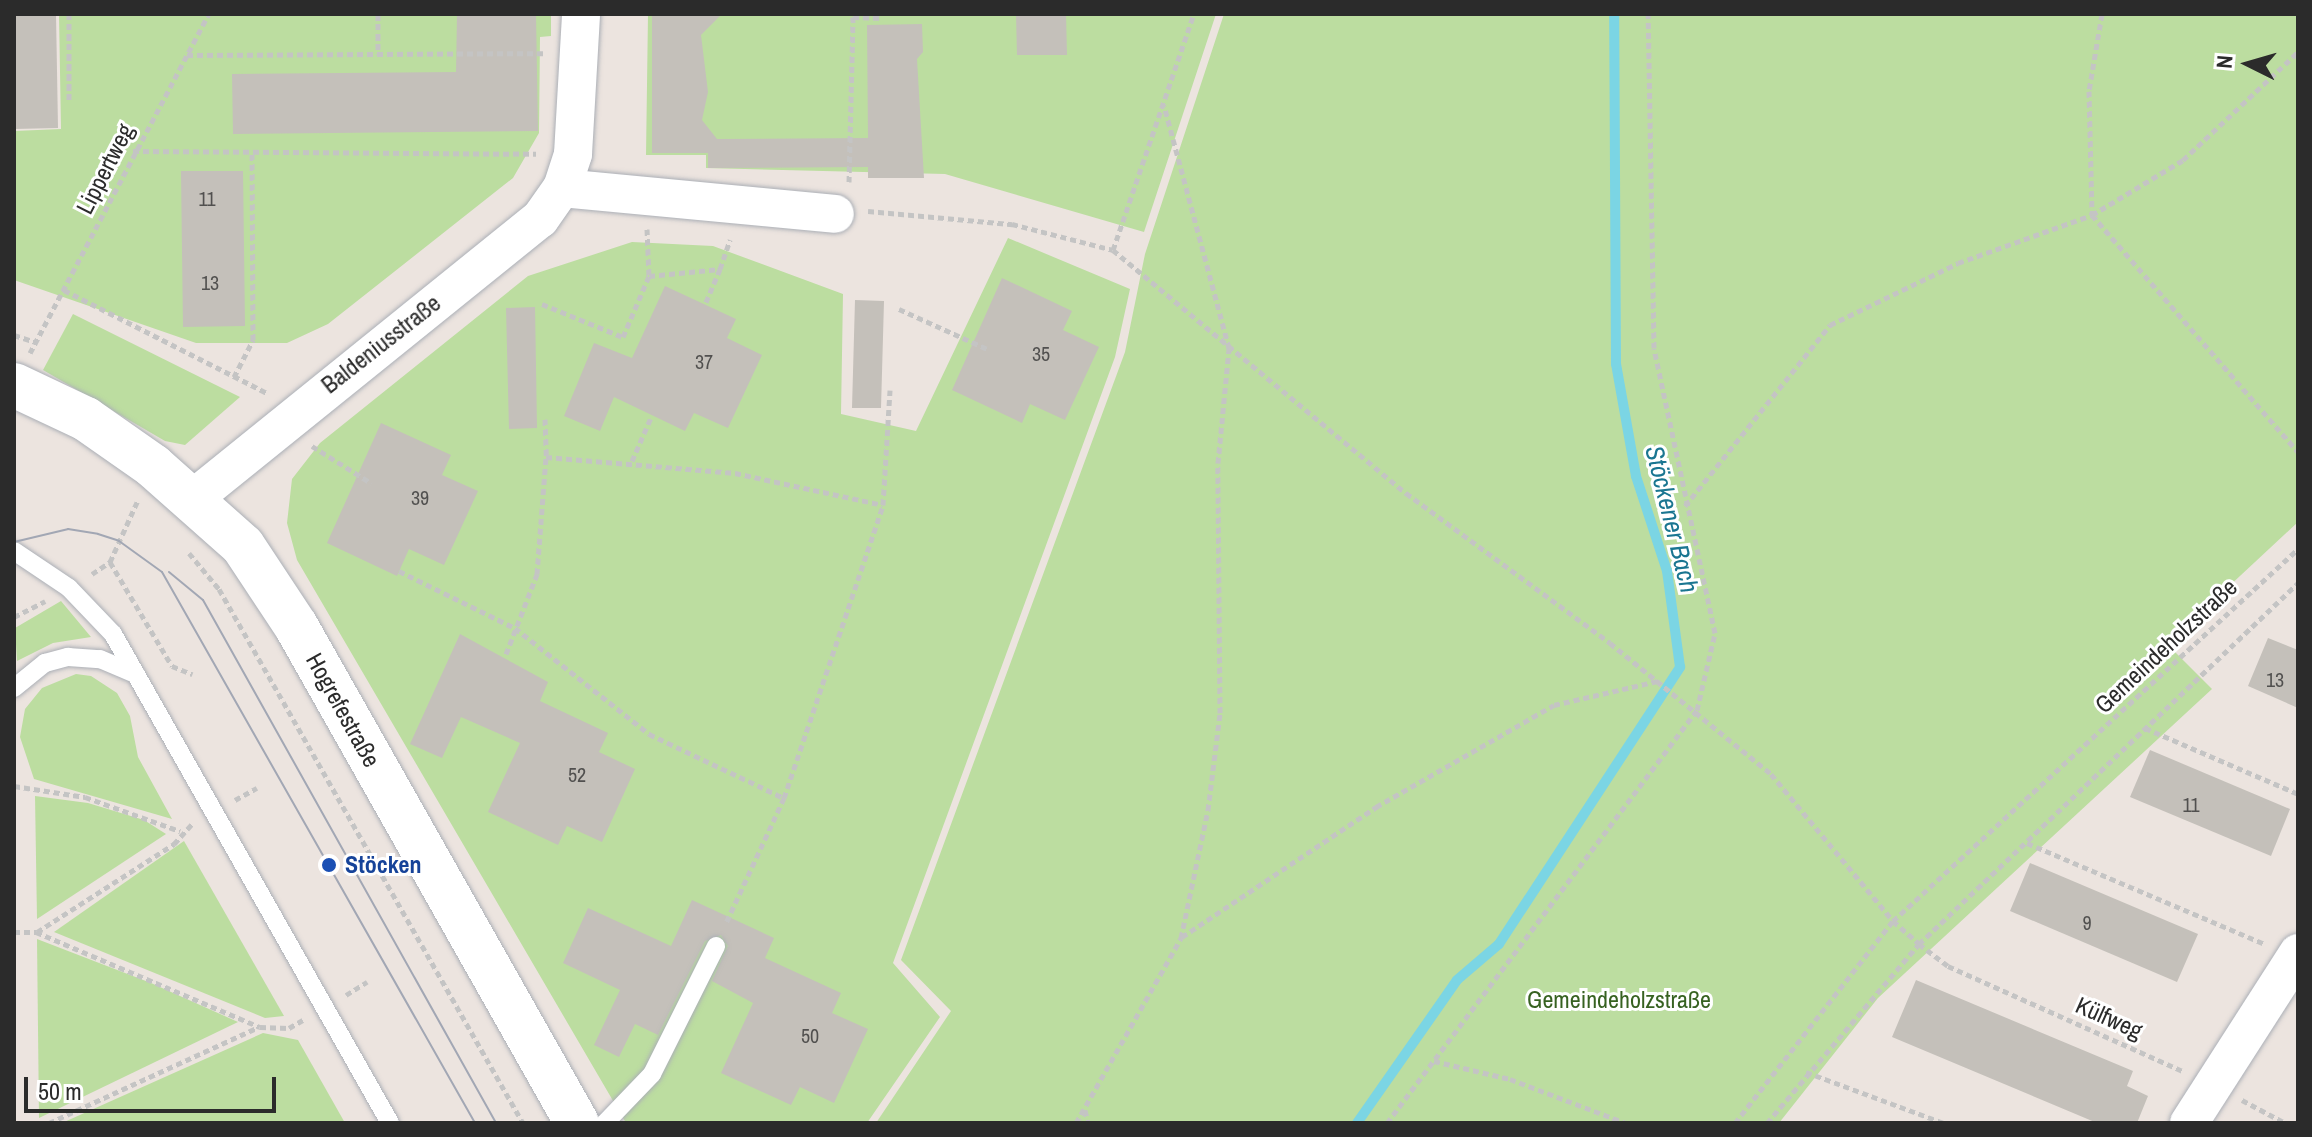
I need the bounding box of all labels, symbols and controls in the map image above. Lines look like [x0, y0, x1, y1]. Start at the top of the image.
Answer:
north arrow [2208, 24, 2288, 104]
text: N [2209, 54, 2240, 70]
street label: Lippertweg [70, 119, 140, 219]
house number: 11 [198, 186, 216, 210]
house number: 13 [201, 270, 219, 294]
street label: Baldeniusstraße [316, 289, 446, 399]
house number: 35 [1032, 341, 1050, 365]
house number: 37 [695, 349, 713, 373]
water label: Stöckener Bach [1639, 442, 1705, 596]
house number: 39 [411, 485, 429, 509]
street label: Gemeindeholzstraße [2089, 573, 2243, 719]
street label: Hogrefestraße [300, 648, 386, 772]
house number: 13 [2266, 667, 2284, 691]
house number: 52 [568, 762, 586, 786]
house number: 11 [2182, 792, 2200, 816]
place label: Stöcken [345, 851, 422, 879]
marker: Stöcken [320, 856, 338, 874]
house number: 9 [2082, 910, 2092, 934]
park label: Gemeindeholzstraße [1527, 986, 1711, 1014]
street label: Külfweg [2071, 991, 2147, 1045]
house number: 50 [801, 1023, 819, 1047]
scale bar [28, 1061, 280, 1111]
text: 50 m [38, 1075, 82, 1107]

